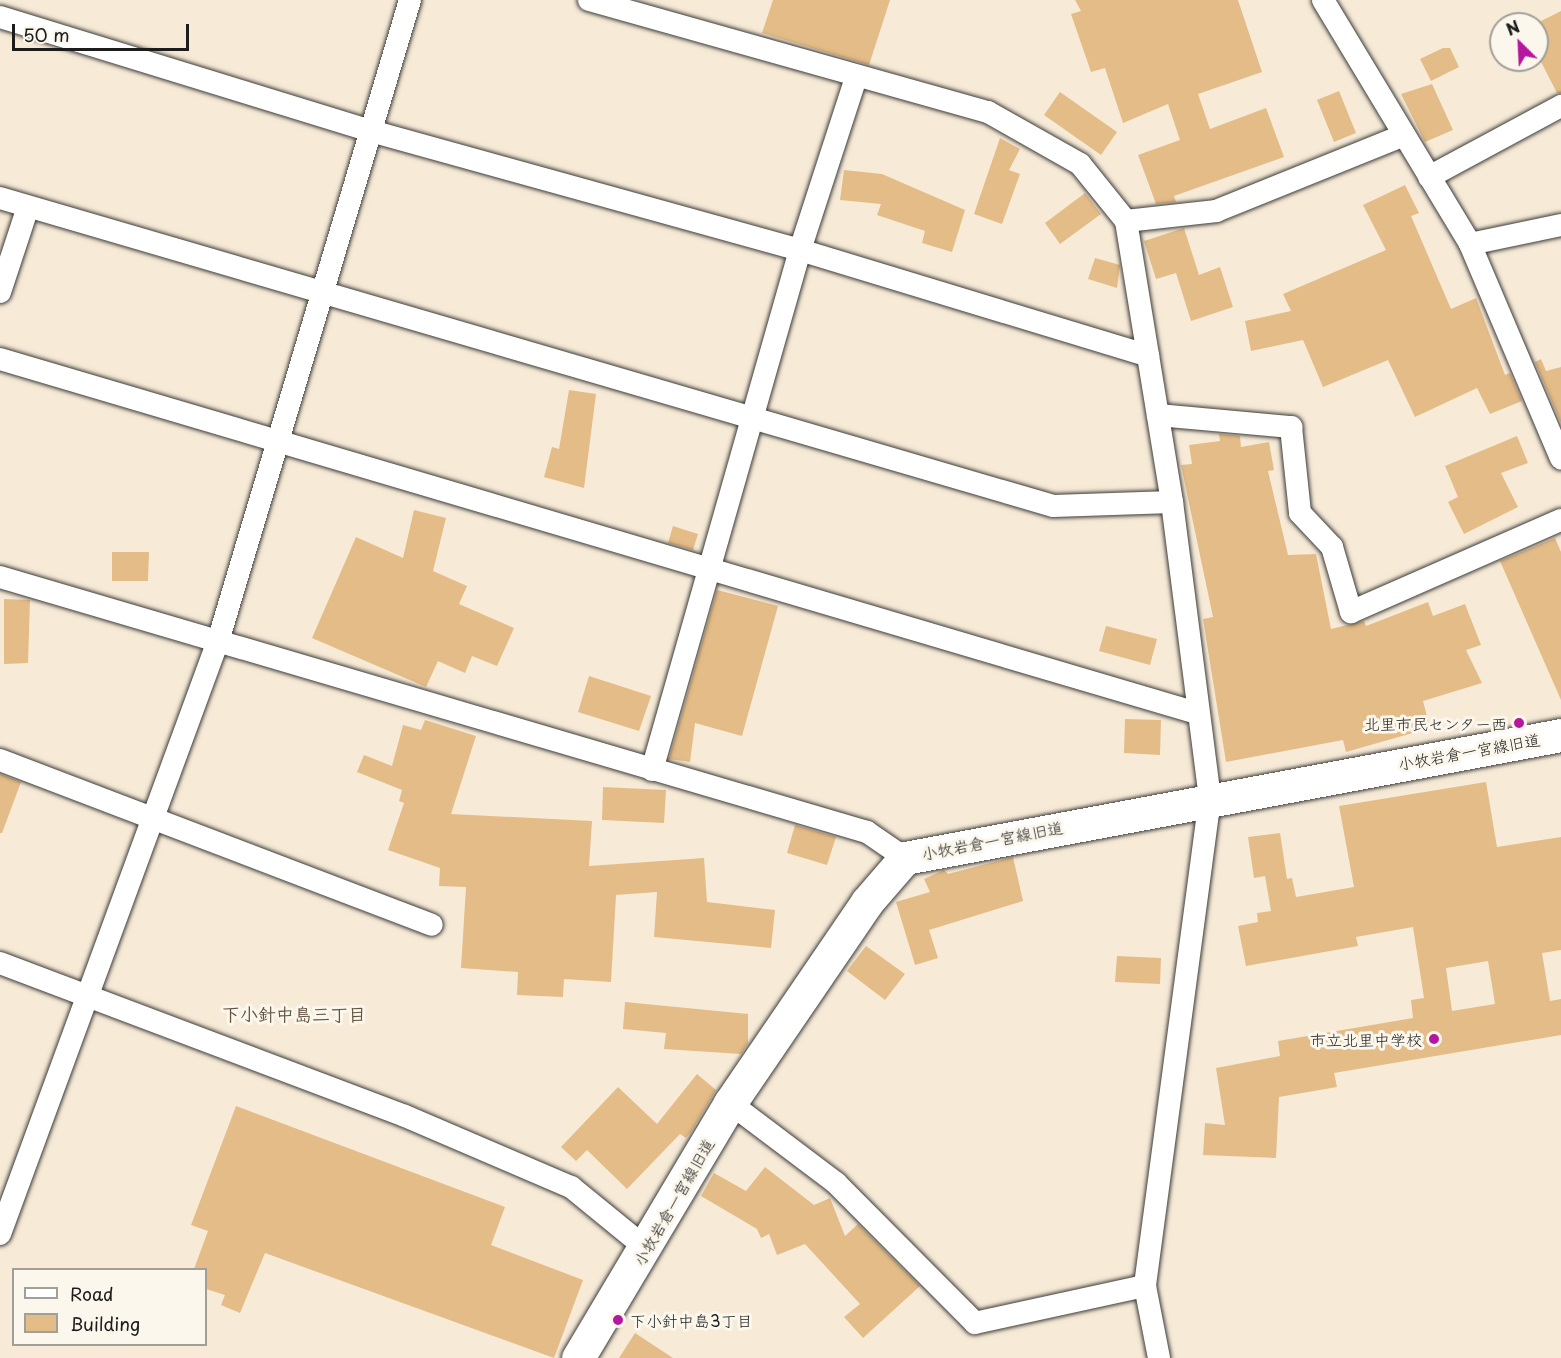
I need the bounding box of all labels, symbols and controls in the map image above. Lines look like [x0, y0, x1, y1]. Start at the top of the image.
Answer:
scale bar [15, 12, 192, 50]
north arrow [1489, 12, 1549, 72]
text: N [1502, 14, 1523, 41]
text: 50 m [23, 21, 70, 48]
place label: 北里市民センター西 [1363, 713, 1507, 733]
marker: 北里市民センター西 [1512, 716, 1526, 730]
street label: 小牧岩倉一宮線旧道 [1396, 729, 1542, 773]
street label: 小牧岩倉一宮線旧道 [919, 817, 1065, 863]
district label: 下小針中島三丁目 [222, 1003, 366, 1025]
place label: 市立北里中学校 [1310, 1029, 1422, 1049]
marker: 市立北里中学校 [1427, 1032, 1441, 1046]
street label: 小牧岩倉一宮線旧道 [629, 1135, 717, 1269]
legend [12, 1268, 207, 1346]
text: Road [70, 1280, 114, 1307]
text: Building [70, 1310, 140, 1337]
place label: 下小針中島3丁目 [630, 1310, 753, 1330]
marker: 下小針中島3丁目 [611, 1313, 625, 1327]

